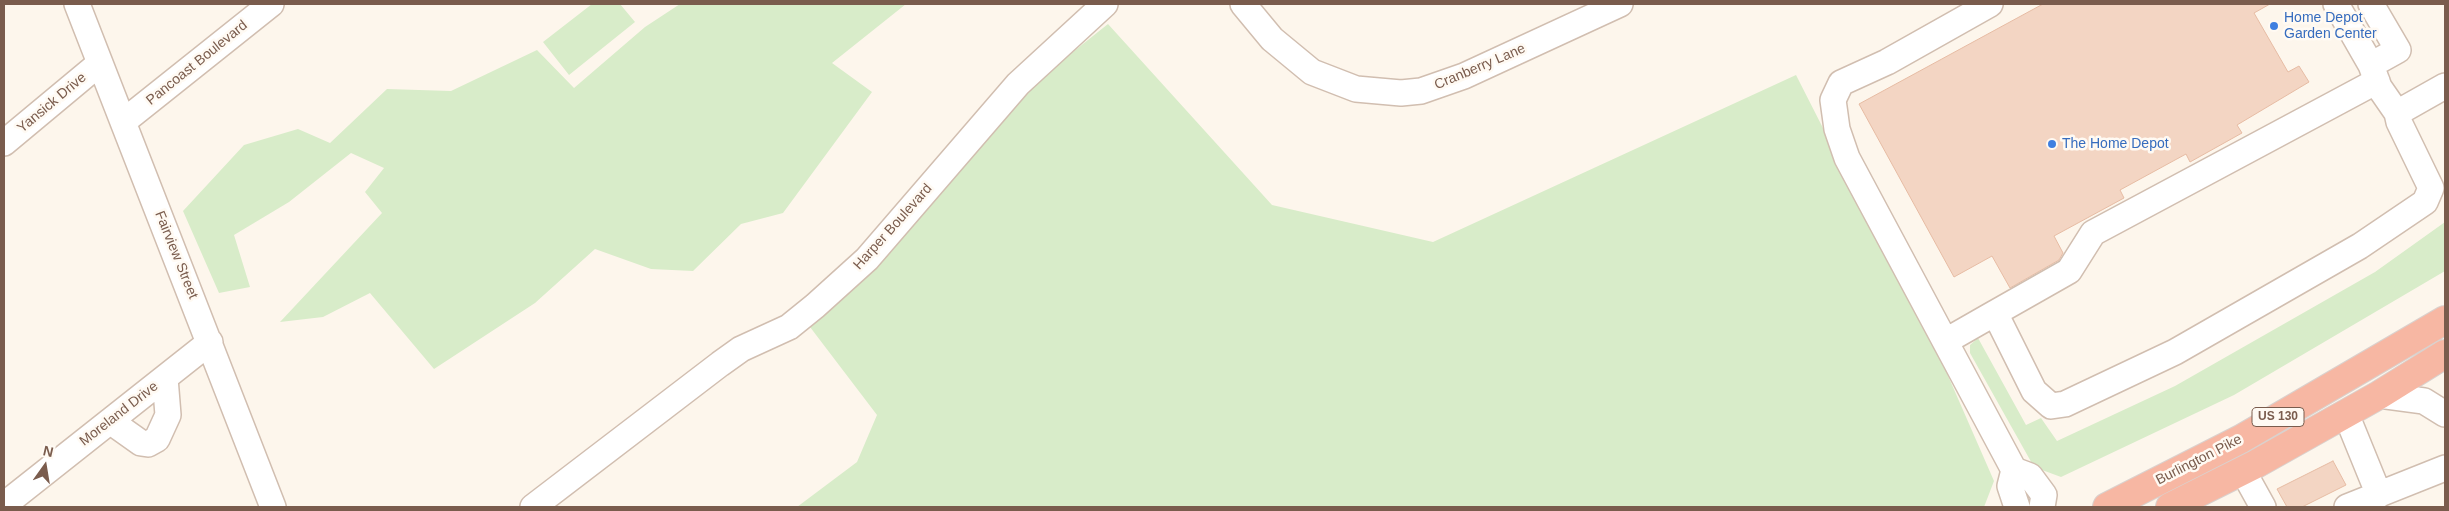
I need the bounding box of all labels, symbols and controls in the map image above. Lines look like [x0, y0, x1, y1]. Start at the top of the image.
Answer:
place label: Home Depot Garden Center [2284, 10, 2377, 42]
street label: Pancoast Boulevard [143, 17, 251, 109]
marker: Home Depot Garden Center [2268, 20, 2280, 32]
street label: Cranberry Lane [1432, 40, 1528, 94]
street label: Yansick Drive [14, 69, 90, 137]
place label: The Home Depot [2062, 136, 2169, 152]
marker: The Home Depot [2046, 138, 2058, 150]
street label: Harper Boulevard [850, 181, 936, 273]
street label: Fairview Street [151, 209, 201, 301]
street label: Moreland Drive [76, 378, 162, 450]
road number: US 130 [2252, 408, 2304, 427]
street label: Burlington Pike [2153, 431, 2245, 489]
north arrow [20, 441, 70, 491]
text: N [42, 442, 55, 460]

